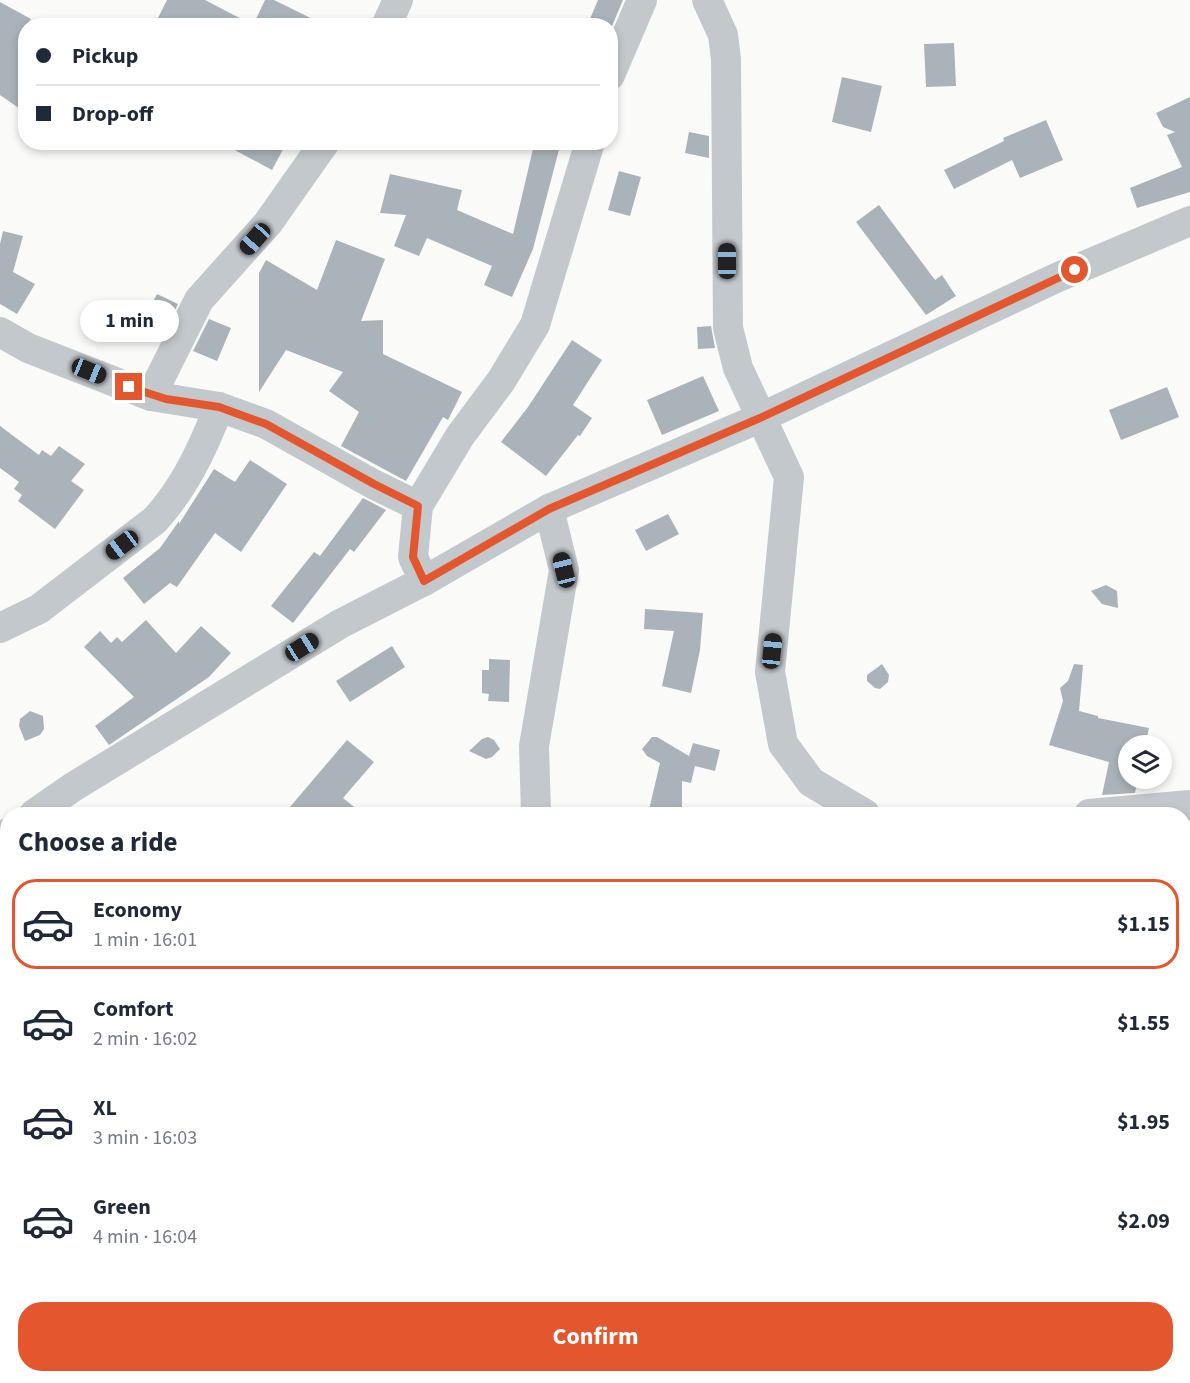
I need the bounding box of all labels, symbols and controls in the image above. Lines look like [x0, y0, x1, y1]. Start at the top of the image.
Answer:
text: Pickup [72, 40, 138, 72]
text: Drop-off [72, 98, 153, 130]
car [236, 220, 274, 258]
car [718, 243, 736, 279]
route start [1061, 256, 1088, 283]
callout: 1 min [80, 300, 178, 342]
text: 1 min [105, 307, 154, 335]
car [69, 356, 109, 386]
route end [115, 373, 142, 400]
car [102, 527, 142, 563]
car [551, 550, 577, 590]
car [282, 630, 322, 664]
car [761, 632, 783, 670]
map controls [1118, 735, 1172, 789]
button: layers [1118, 735, 1172, 789]
text: Choose a ride [18, 823, 178, 862]
text: Economy [93, 894, 182, 926]
icon: car [21, 897, 75, 951]
text: $1.15 [1117, 908, 1170, 940]
text: 1 min · 16:01 [93, 926, 197, 954]
text: Comfort [93, 993, 174, 1025]
icon: car [21, 996, 75, 1050]
text: $1.55 [1117, 1007, 1170, 1039]
text: 2 min · 16:02 [93, 1025, 197, 1053]
text: XL [93, 1092, 117, 1124]
icon: car [21, 1095, 75, 1149]
text: $1.95 [1117, 1106, 1170, 1138]
text: 3 min · 16:03 [93, 1124, 197, 1152]
text: Green [93, 1191, 151, 1223]
icon: car [21, 1194, 75, 1248]
text: $2.09 [1117, 1205, 1170, 1237]
text: 4 min · 16:04 [93, 1223, 197, 1251]
button: Confirm [18, 1302, 1173, 1371]

